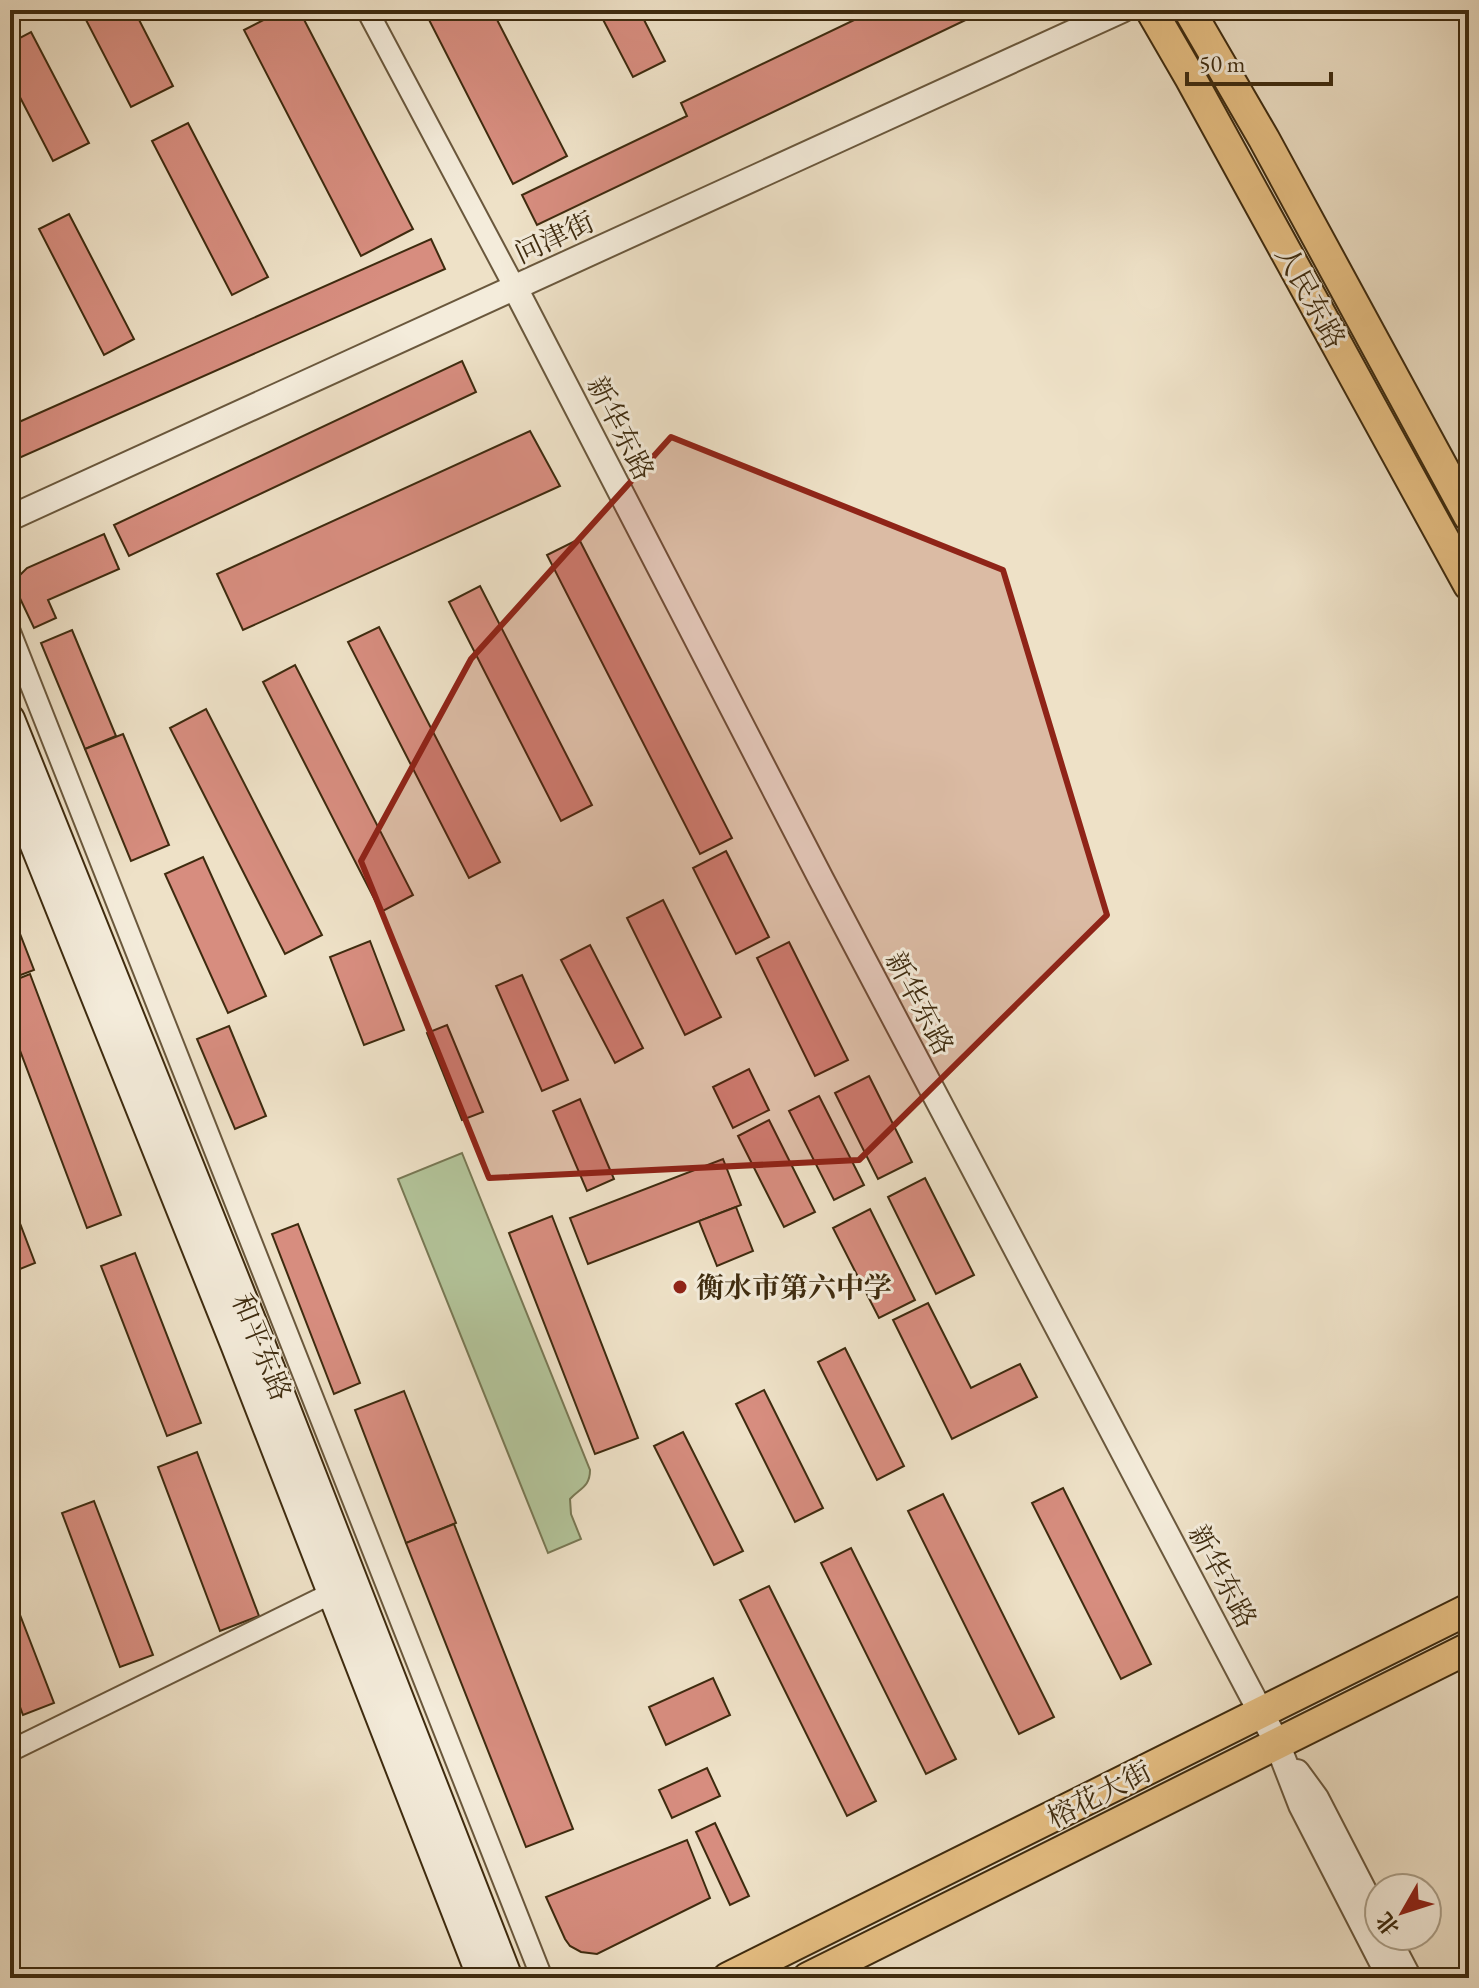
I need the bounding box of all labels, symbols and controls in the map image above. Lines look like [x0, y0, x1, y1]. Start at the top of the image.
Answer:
scale bar [1187, 36, 1331, 86]
text: 50 m [1199, 48, 1246, 79]
street label: 问津街 [508, 203, 600, 271]
street label: 人民东路 [1268, 239, 1354, 355]
street label: 新华东路 [580, 370, 662, 486]
street label: 新华东路 [878, 945, 962, 1061]
place label: 衡水市第六中学 [696, 1269, 892, 1305]
marker: 衡水市第六中学 [671, 1278, 689, 1296]
street label: 和平东路 [224, 1288, 300, 1406]
street label: 新华东路 [1181, 1518, 1265, 1634]
street label: 榕花大街 [1041, 1753, 1157, 1835]
north arrow [1363, 1872, 1443, 1952]
text: 北 [1370, 1907, 1406, 1942]

